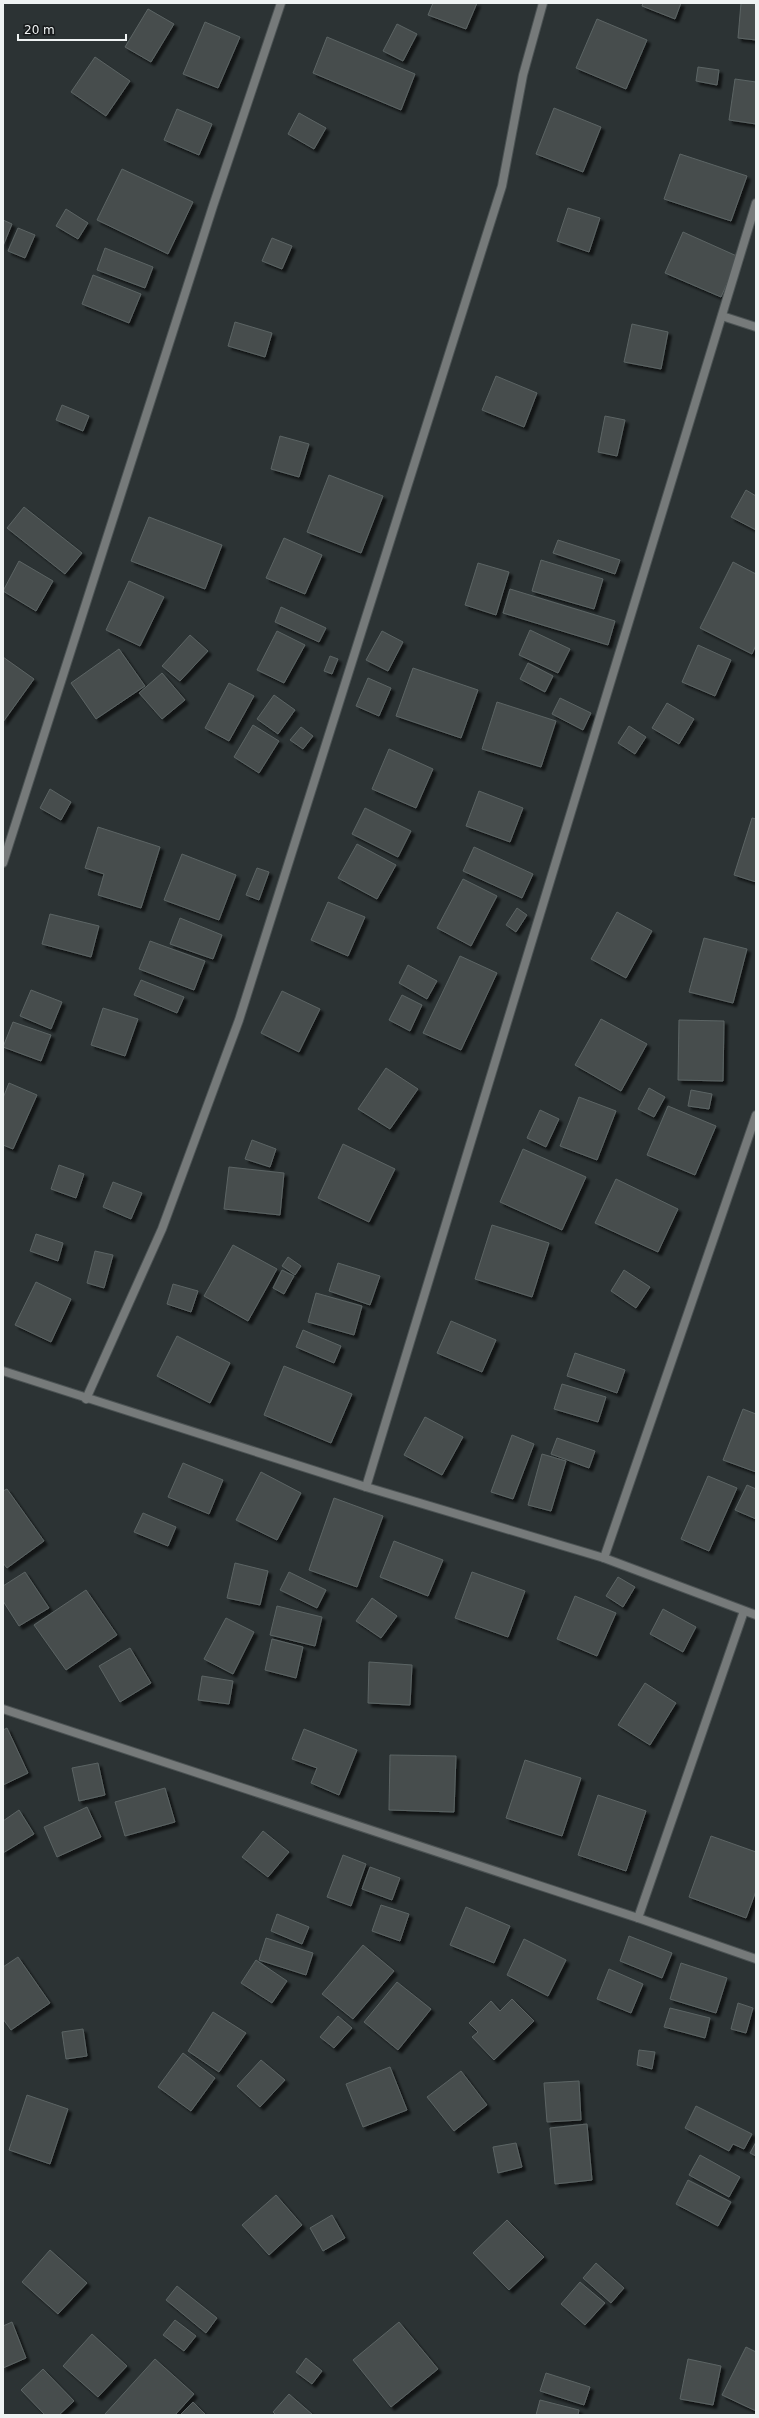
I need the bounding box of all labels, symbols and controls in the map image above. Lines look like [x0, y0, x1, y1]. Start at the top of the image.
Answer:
scale bar [18, 16, 126, 42]
text: 20 m [24, 23, 55, 37]

